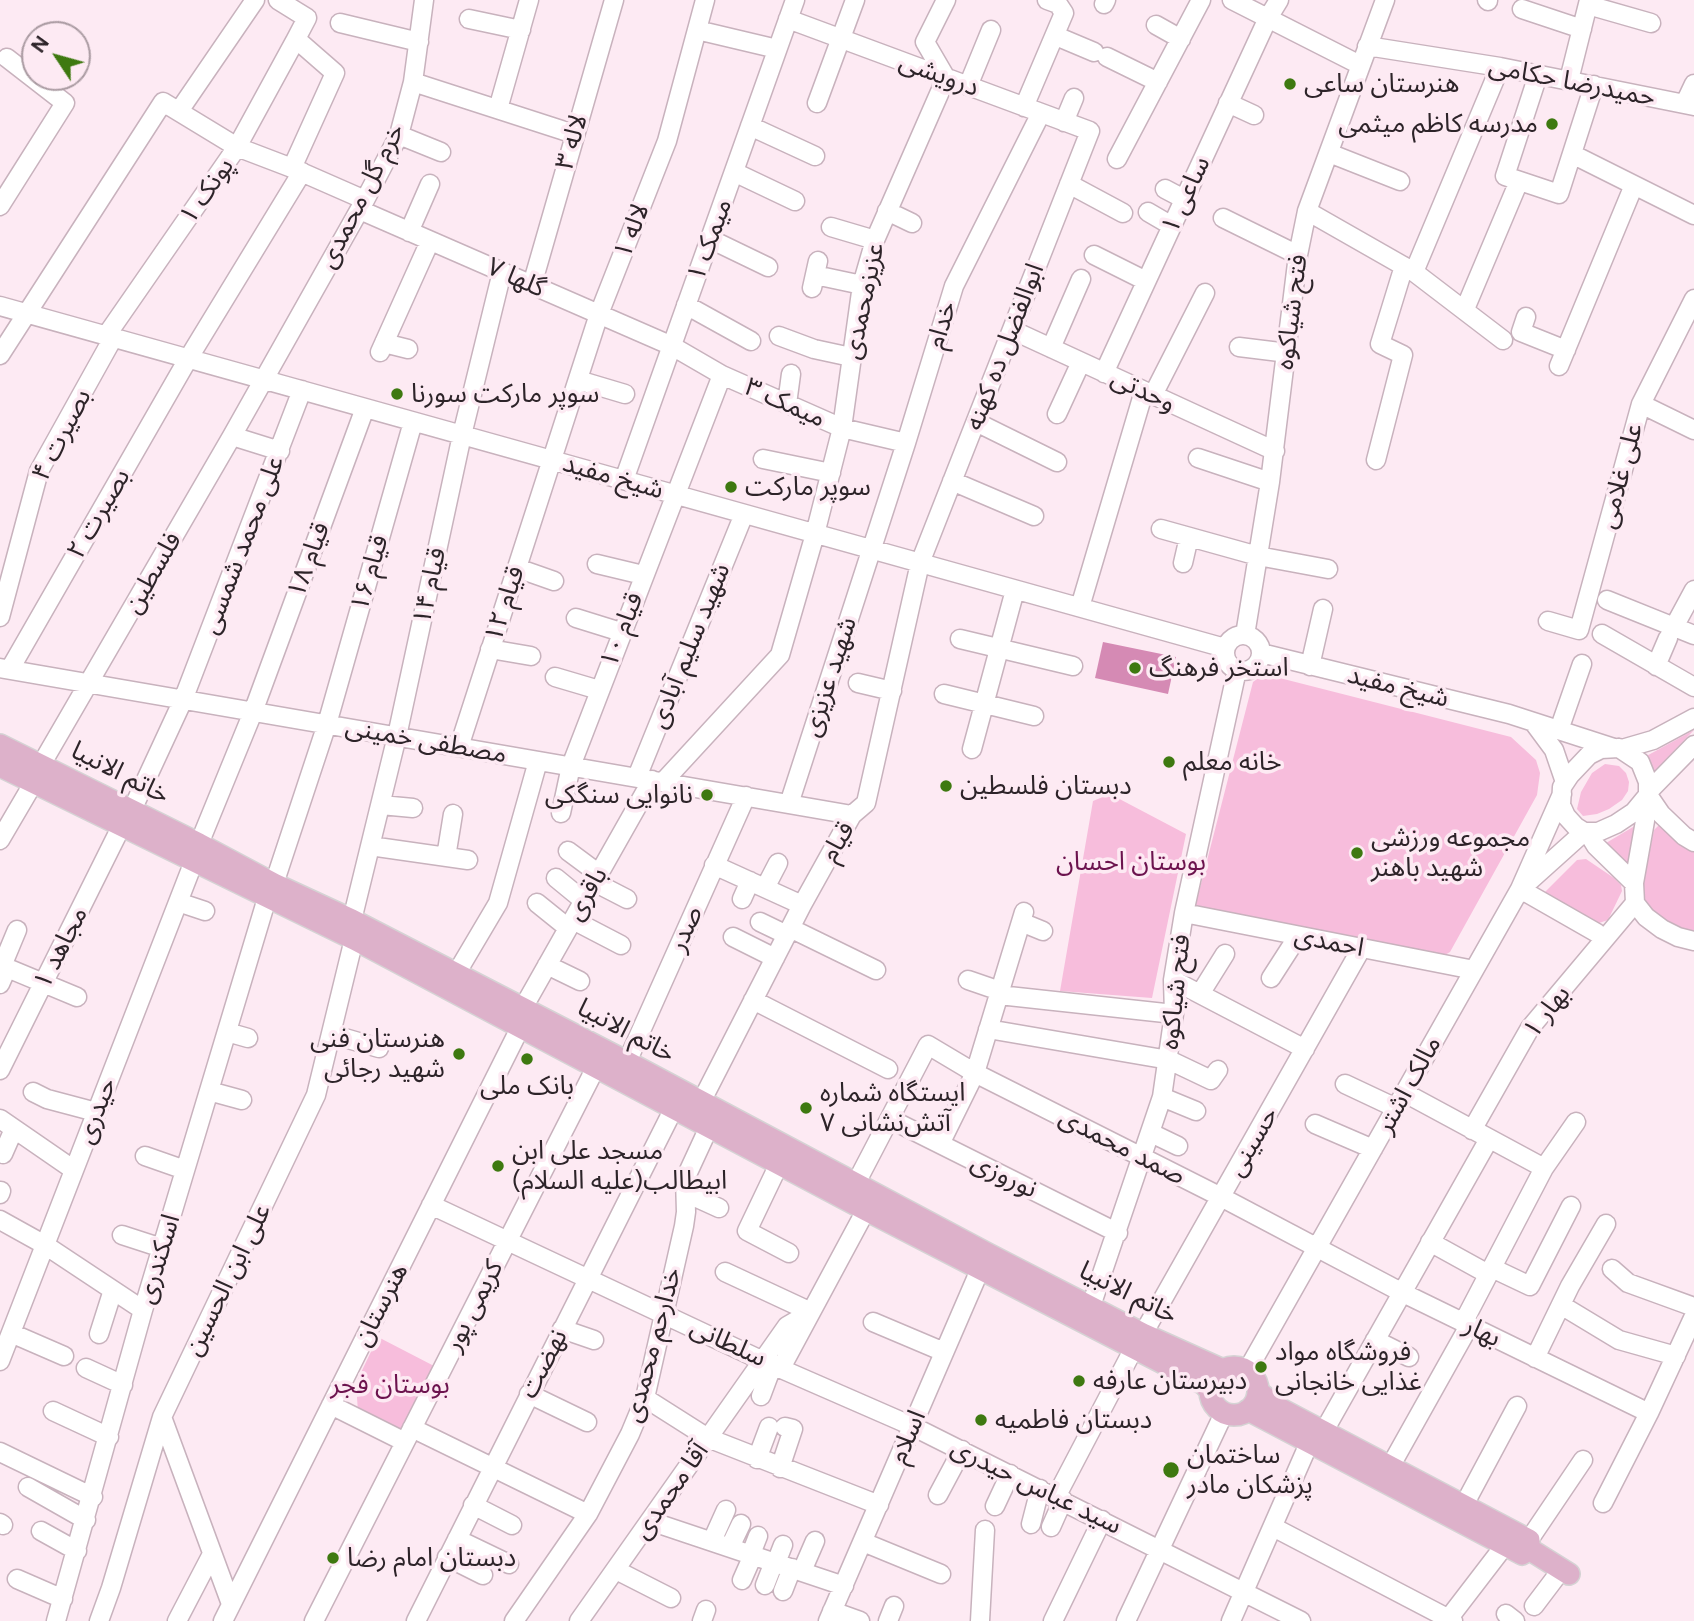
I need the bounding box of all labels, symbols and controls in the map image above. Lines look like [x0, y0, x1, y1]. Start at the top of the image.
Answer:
north arrow [21, 21, 91, 91]
text: N [27, 32, 54, 57]
street label: درویشی [895, 46, 983, 104]
street label: حمیدرضا حکامی [1486, 51, 1658, 113]
place label: هنرستان ساعی [1304, 68, 1459, 100]
marker: هنرستان ساعی [1282, 76, 1298, 92]
place label: مدرسه كاظم ميثمى [1338, 108, 1538, 140]
street label: لاله ۳ [549, 111, 595, 173]
marker: مدرسه كاظم ميثمى [1544, 116, 1560, 132]
street label: خرم گل محمدی [312, 118, 412, 274]
street label: ساعی ۱ [1155, 151, 1217, 239]
street label: پونک ۱ [173, 152, 241, 230]
street label: میمک ۱ [681, 195, 739, 285]
street label: لاله ۱ [607, 199, 657, 263]
street label: عزیزمحمدی [836, 240, 892, 362]
street label: گلها ۷ [482, 251, 550, 305]
street label: فتح شیاکوه [1269, 253, 1315, 371]
street label: ابوالفضل ده کهنه [959, 259, 1051, 435]
street label: خدام [920, 298, 964, 352]
street label: وحدتی [1106, 363, 1180, 419]
street label: میمک ۳ [740, 371, 830, 435]
place label: سوپر مارکت سورنا [411, 378, 599, 410]
street label: بصیرت ۴ [26, 384, 98, 486]
marker: سوپر مارکت سورنا [389, 386, 405, 402]
street label: علی غلامی [1592, 420, 1650, 532]
street label: شیخ مفید [559, 448, 667, 506]
street label: علی محمد شمسی [195, 451, 291, 639]
street label: بصیرت ۲ [61, 463, 137, 565]
place label: سوپر مارکت [745, 471, 871, 503]
marker: سوپر مارکت [723, 479, 739, 495]
street label: قیام ۱۸ [281, 518, 337, 602]
street label: فلسطین [117, 527, 189, 619]
street label: قیام ۱۶ [344, 531, 396, 615]
street label: قیام ۱۴ [407, 545, 453, 627]
street label: شهید سلیم آبادی [643, 559, 737, 733]
street label: قیام ۱۲ [478, 562, 532, 646]
street label: قیام ۱۰ [594, 588, 650, 672]
street label: شهید عزیزی [796, 613, 864, 741]
place label: استخر فرهنگ [1149, 652, 1289, 684]
street label: شیخ مفید [1344, 659, 1452, 715]
marker: استخر فرهنگ [1127, 660, 1143, 676]
street label: مصطفی خمینی [343, 711, 509, 771]
street label: خاتم الانبیا [66, 735, 174, 811]
place label: خانه معلم [1183, 746, 1282, 778]
marker: خانه معلم [1161, 754, 1177, 770]
place label: دبستان فلسطین [960, 770, 1132, 802]
marker: دبستان فلسطین [938, 778, 954, 794]
place label: نانوایی سنگکی [545, 779, 693, 811]
marker: نانوایی سنگکی [699, 787, 715, 803]
street label: قیام [814, 816, 862, 868]
place label: مجموعه ورزشی شهید باهنر [1371, 822, 1530, 884]
marker: مجموعه ورزشی شهید باهنر [1349, 845, 1365, 861]
park label: بوستان احسان [1056, 846, 1206, 878]
street label: باقری [559, 862, 615, 926]
street label: صدر [662, 901, 710, 957]
street label: مجاهد ۱ [27, 902, 95, 994]
street label: احمدی [1292, 920, 1366, 964]
street label: فتح شیاکوه [1154, 933, 1198, 1051]
street label: بهار ۱ [1517, 979, 1577, 1045]
street label: خاتم الانبیا [572, 992, 680, 1070]
place label: هنرستان فنی شهید رجائی [310, 1023, 445, 1084]
street label: مالک اشتر [1370, 1031, 1448, 1139]
marker: هنرستان فنی شهید رجائی [451, 1046, 467, 1062]
marker: بانک ملی [519, 1051, 535, 1067]
place label: بانک ملی [480, 1070, 574, 1102]
street label: حیدری [70, 1074, 124, 1148]
place label: ایستگاه شماره ۷ آتش‌نشانی [820, 1077, 965, 1138]
marker: ایستگاه شماره ۷ آتش‌نشانی [798, 1100, 814, 1116]
street label: صمد محمدی [1054, 1102, 1190, 1192]
street label: حسینی [1221, 1102, 1285, 1182]
place label: مسجد علی ابن ابیطالب(علیه السلام) [512, 1135, 727, 1196]
street label: نوروزی [966, 1147, 1042, 1205]
marker: مسجد علی ابن ابیطالب(علیه السلام) [490, 1158, 506, 1174]
street label: علی ابن الحسین [178, 1199, 278, 1361]
street label: اسکندری [131, 1211, 187, 1307]
street label: کریمی پور [438, 1255, 510, 1357]
street label: خاتم الانبیا [1074, 1255, 1182, 1331]
street label: هنرستان [347, 1258, 415, 1352]
street label: خدارحم محمدی [617, 1264, 689, 1426]
street label: بهار [1458, 1310, 1506, 1354]
street label: سلطانی [685, 1312, 771, 1374]
street label: نهضت [513, 1324, 575, 1404]
place label: فروشگاه مواد غذایی خانجانی [1275, 1336, 1422, 1398]
marker: فروشگاه مواد غذایی خانجانی [1253, 1359, 1269, 1375]
place label: دبیرستان عارفه [1093, 1365, 1247, 1397]
park label: بوستان فجر [330, 1369, 450, 1401]
marker: دبیرستان عارفه [1071, 1373, 1087, 1389]
place label: دبستان فاطمیه [995, 1404, 1152, 1436]
street label: اسلام [883, 1406, 933, 1468]
marker: دبستان فاطمیه [973, 1412, 989, 1428]
street label: سید عباس حیدری [946, 1432, 1126, 1542]
street label: آقا محمدی [627, 1437, 715, 1545]
place label: ساختمان پزشکان مادر [1187, 1439, 1313, 1500]
marker: ساختمان پزشکان مادر [1161, 1460, 1181, 1480]
place label: دبستان امام رضا [347, 1542, 516, 1574]
marker: دبستان امام رضا [325, 1550, 341, 1566]

